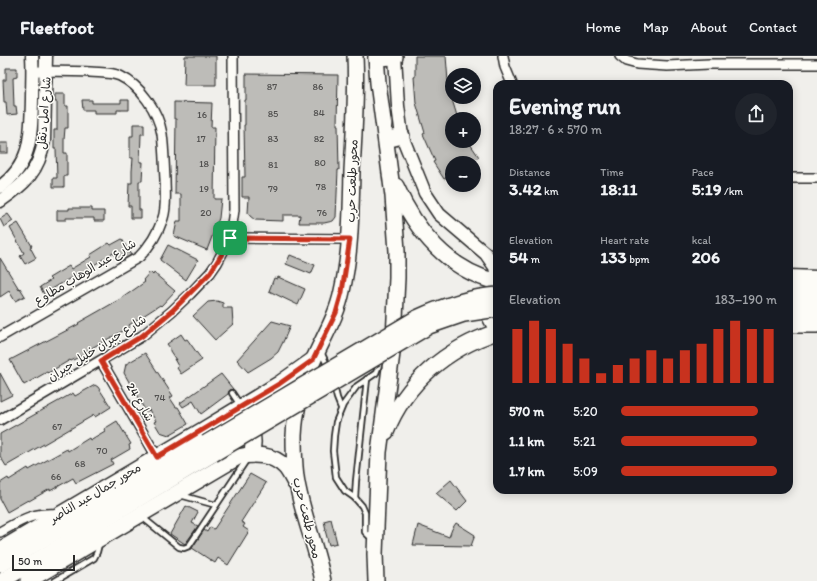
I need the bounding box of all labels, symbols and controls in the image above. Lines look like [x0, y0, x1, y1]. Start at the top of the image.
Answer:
text: Fleetfoot [20, 16, 94, 39]
text: Home [586, 19, 621, 36]
text: Map [643, 19, 669, 36]
text: About [691, 19, 727, 36]
text: Contact [749, 19, 797, 36]
map controls [445, 68, 481, 192]
button: layers [445, 68, 481, 104]
street label: شارع امل دنقل [34, 76, 56, 150]
house number: 87 [267, 80, 277, 93]
house number: 86 [313, 80, 323, 93]
text: Evening run [509, 93, 621, 120]
button: share [735, 93, 777, 135]
house number: 84 [313, 106, 325, 119]
house number: 85 [268, 107, 278, 120]
house number: 16 [197, 108, 207, 121]
button: + [445, 112, 481, 148]
text: 18:27 · 6 × 570 m [509, 122, 602, 137]
house number: 17 [196, 132, 206, 145]
house number: 83 [268, 132, 279, 145]
house number: 82 [314, 132, 325, 145]
street label: محور طلعت حرب [344, 139, 361, 223]
house number: 80 [314, 156, 326, 169]
button: − [445, 156, 481, 192]
house number: 18 [199, 157, 210, 170]
house number: 81 [268, 158, 278, 171]
text: Distance [509, 166, 550, 179]
text: Time [600, 166, 624, 179]
text: Pace [692, 166, 714, 179]
text: 3.42 [509, 179, 542, 199]
text: 18:11 [600, 179, 637, 199]
text: 5:19 [692, 179, 722, 199]
house number: 78 [316, 180, 327, 193]
house number: 19 [199, 182, 209, 195]
house number: 79 [268, 182, 278, 195]
text: km [542, 185, 559, 198]
text: /km [722, 185, 743, 198]
house number: 20 [200, 206, 212, 219]
house number: 76 [317, 206, 327, 219]
pin [213, 221, 247, 255]
icon: arrive [219, 227, 241, 249]
text: Elevation [509, 234, 553, 247]
text: Heart rate [600, 234, 649, 247]
text: kcal [692, 234, 711, 247]
street label: شارع عبد الوهاب مطاوع [31, 236, 140, 310]
text: 54 [509, 247, 528, 267]
text: 133 [600, 247, 627, 267]
text: 206 [692, 247, 720, 267]
text: m [528, 253, 540, 266]
text: bpm [627, 253, 650, 266]
text: Elevation [509, 292, 561, 307]
text: 183–190 m [715, 292, 777, 307]
street label: شارع جبران خليل جبران [45, 312, 150, 386]
street label: شارع 24 [122, 380, 157, 425]
house number: 74 [155, 391, 165, 404]
text: 570 m [509, 404, 544, 419]
text: 5:20 [573, 404, 598, 419]
house number: 67 [52, 420, 62, 433]
text: 1.1 km [509, 434, 544, 449]
text: 5:21 [573, 434, 596, 449]
house number: 70 [96, 444, 108, 457]
house number: 68 [75, 457, 86, 470]
street label: محور جمال عبد الناصر [46, 460, 144, 527]
text: 1.7 km [509, 464, 545, 479]
text: 5:09 [573, 464, 598, 479]
house number: 66 [51, 470, 61, 483]
street label: محور طلعت حرب [289, 476, 324, 560]
scale bar [12, 553, 75, 572]
text: 50 m [18, 555, 42, 568]

